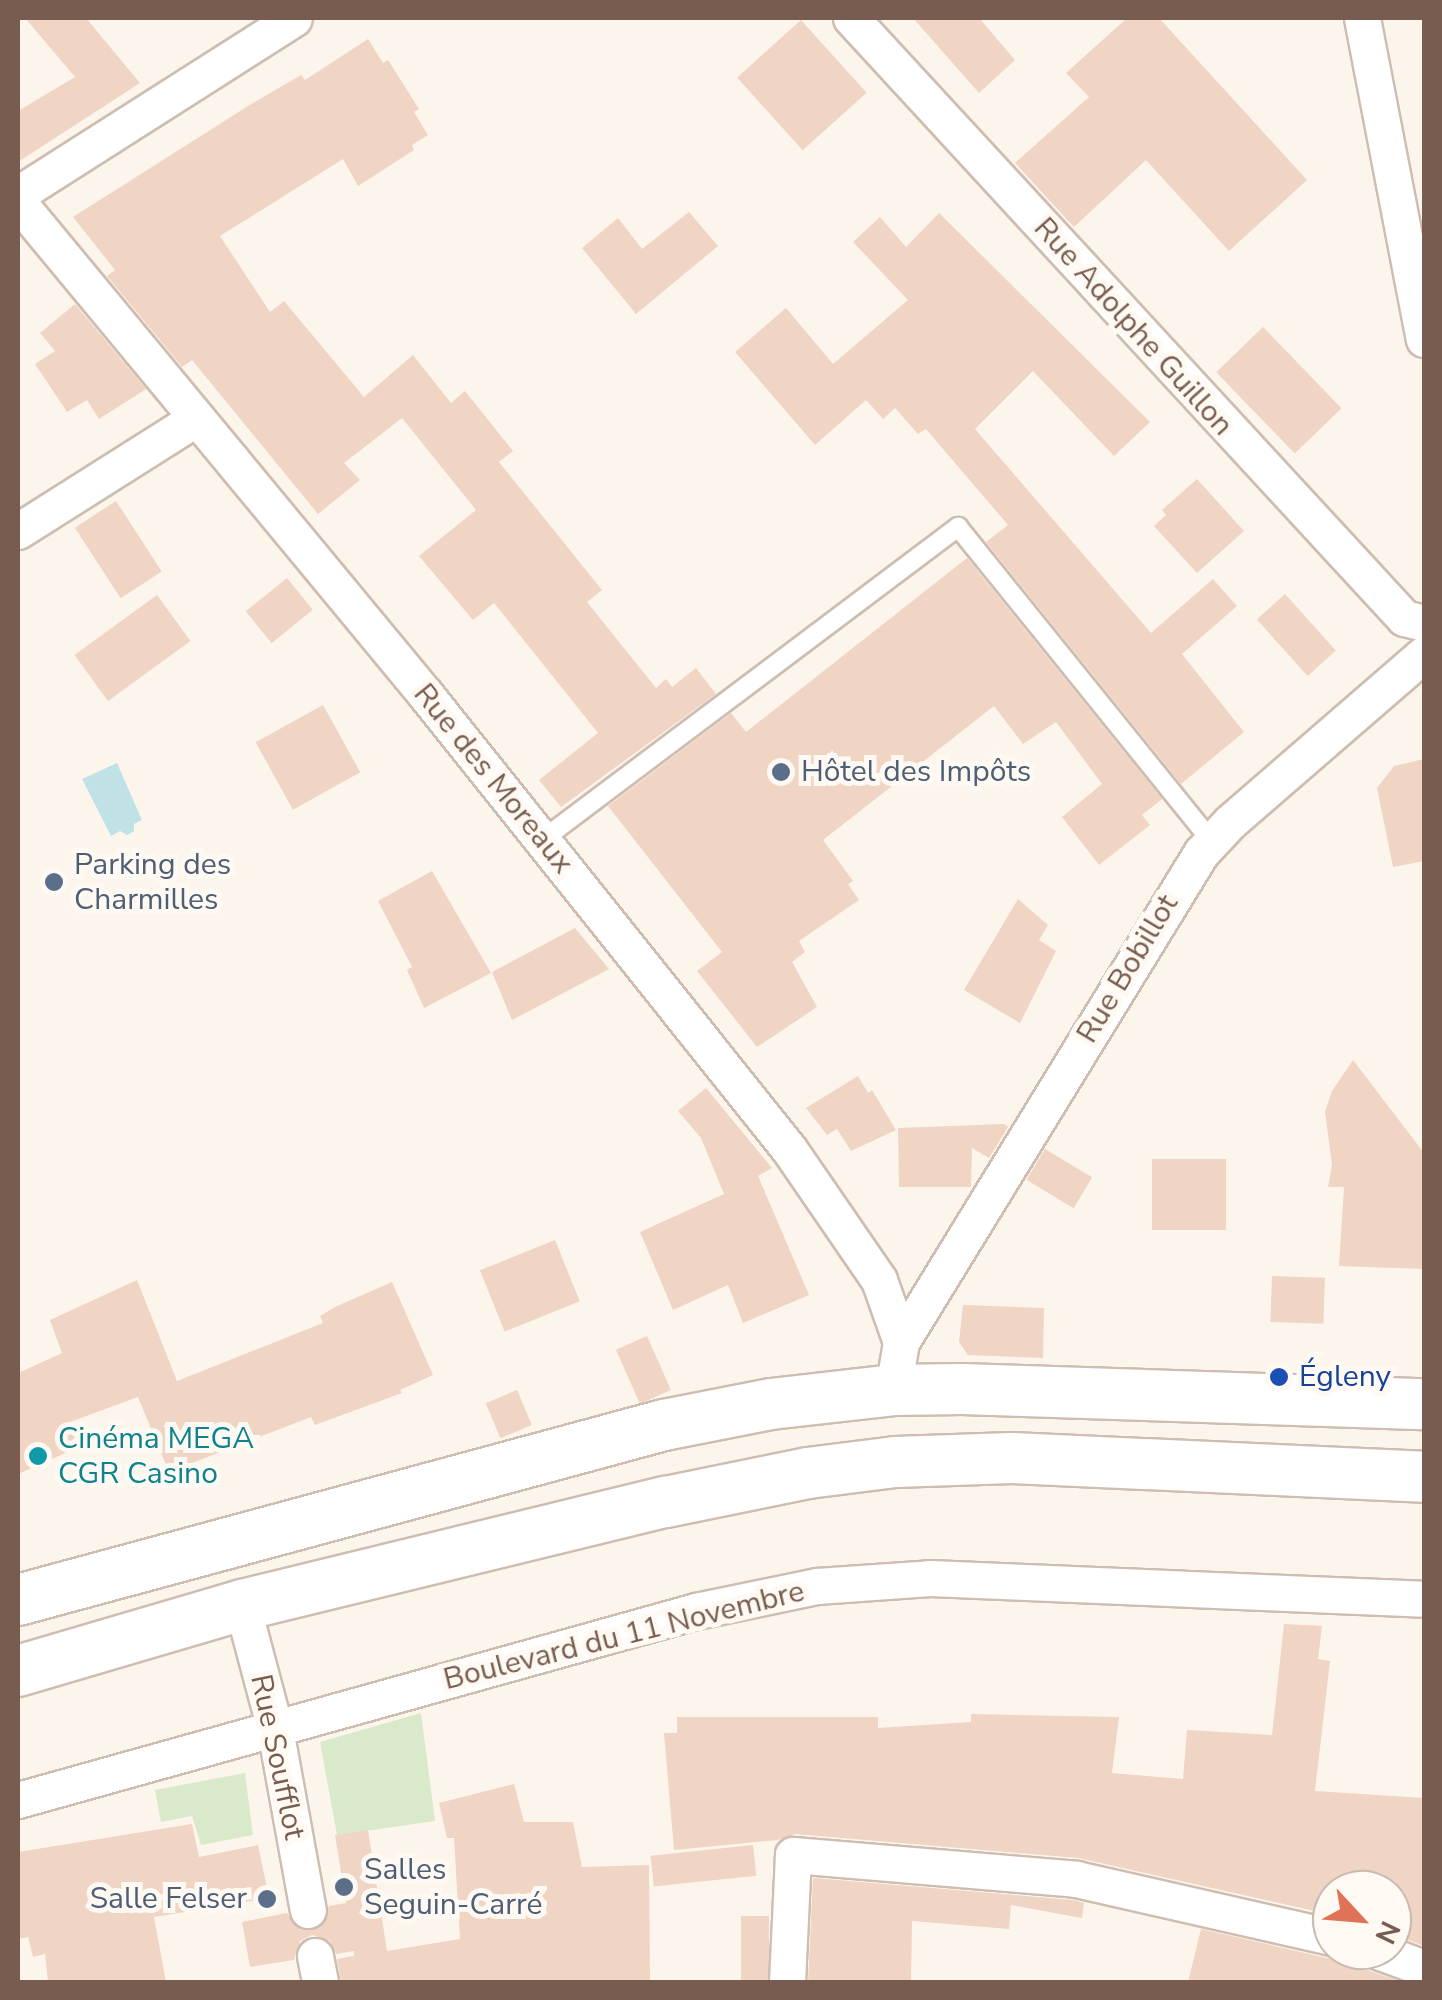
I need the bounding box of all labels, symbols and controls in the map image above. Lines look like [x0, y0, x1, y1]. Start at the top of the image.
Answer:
street label: Rue Adolphe Guillon [1026, 211, 1240, 443]
street label: Rue des Moreaux [406, 677, 580, 881]
place label: Hôtel des Impôts [801, 754, 1031, 790]
marker: Hôtel des Impôts [770, 761, 792, 783]
place label: Parking des Charmilles [74, 847, 231, 918]
marker: Parking des Charmilles [43, 871, 65, 893]
street label: Rue Bobillot [1070, 888, 1186, 1050]
place label: Égleny [1299, 1359, 1391, 1395]
marker: Égleny [1268, 1366, 1290, 1388]
place label: Cinéma MEGA CGR Casino [58, 1421, 254, 1492]
marker: Cinéma MEGA CGR Casino [27, 1445, 49, 1467]
street label: Boulevard du 11 Novembre [440, 1574, 808, 1698]
street label: Rue Soufflot [242, 1671, 312, 1843]
place label: Salles Seguin-Carré [364, 1852, 542, 1922]
north arrow [1312, 1870, 1412, 1970]
marker: Salles Seguin-Carré [333, 1876, 355, 1898]
place label: Salle Felser [90, 1881, 247, 1917]
marker: Salle Felser [256, 1888, 278, 1910]
text: N [1366, 1915, 1409, 1950]

